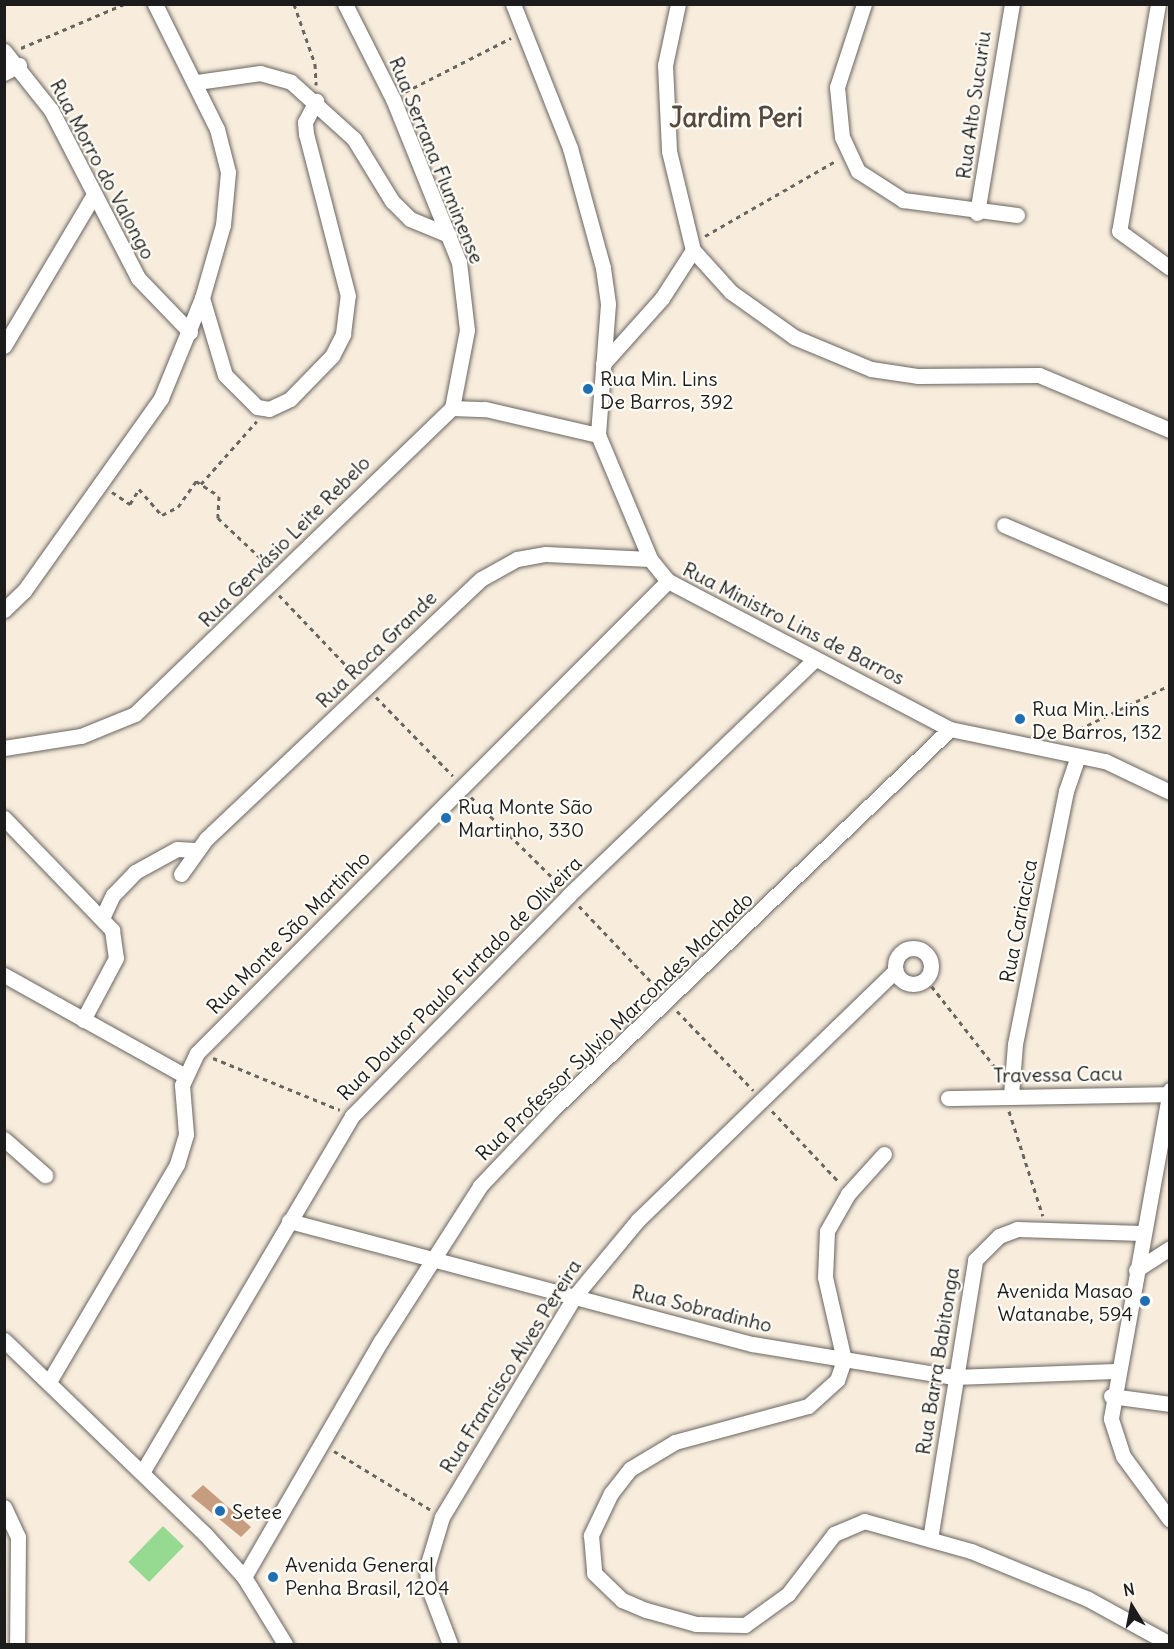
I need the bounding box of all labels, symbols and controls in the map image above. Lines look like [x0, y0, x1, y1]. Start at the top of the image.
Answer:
street label: Rua Alto Sucuriu [951, 29, 995, 181]
street label: Rua Serrana Fluminense [385, 53, 489, 267]
street label: Rua Morro do Valongo [45, 75, 161, 263]
district label: Jardim Peri [669, 102, 803, 134]
place label: Rua Min. Lins De Barros, 392 [600, 366, 733, 413]
marker: Rua Min. Lins De Barros, 392 [581, 382, 595, 396]
street label: Rua Gervásio Leite Rebelo [193, 450, 375, 632]
street label: Rua Ministro Lins de Barros [679, 556, 909, 690]
street label: Rua Roca Grande [311, 585, 441, 713]
place label: Rua Min. Lins De Barros, 132 [1032, 696, 1162, 743]
marker: Rua Min. Lins De Barros, 132 [1013, 712, 1027, 726]
place label: Rua Monte São Martinho, 330 [458, 795, 593, 842]
marker: Rua Monte São Martinho, 330 [439, 811, 453, 825]
street label: Rua Monte São Martinho [201, 845, 375, 1019]
street label: Rua Doutor Paulo Furtado de Oliveira [332, 851, 586, 1105]
street label: Rua Cariacica [994, 857, 1042, 985]
street label: Rua Professor Sylvio Marcondes Machado [470, 887, 758, 1165]
street label: Travessa Cacu [993, 1061, 1123, 1087]
street label: Rua Francisco Alves Pereira [434, 1255, 586, 1477]
street label: Rua Barra Babitonga [910, 1266, 964, 1456]
place label: Avenida Masao Watanabe, 594 [997, 1278, 1133, 1325]
street label: Rua Sobradinho [629, 1279, 775, 1337]
marker: Avenida Masao Watanabe, 594 [1138, 1294, 1152, 1308]
place label: Setee [232, 1499, 282, 1523]
marker: Setee [213, 1504, 227, 1518]
place label: Avenida General Penha Brasil, 1204 [285, 1553, 449, 1600]
marker: Avenida General Penha Brasil, 1204 [266, 1570, 280, 1584]
north arrow [1102, 1577, 1162, 1637]
text: N [1122, 1578, 1136, 1600]

